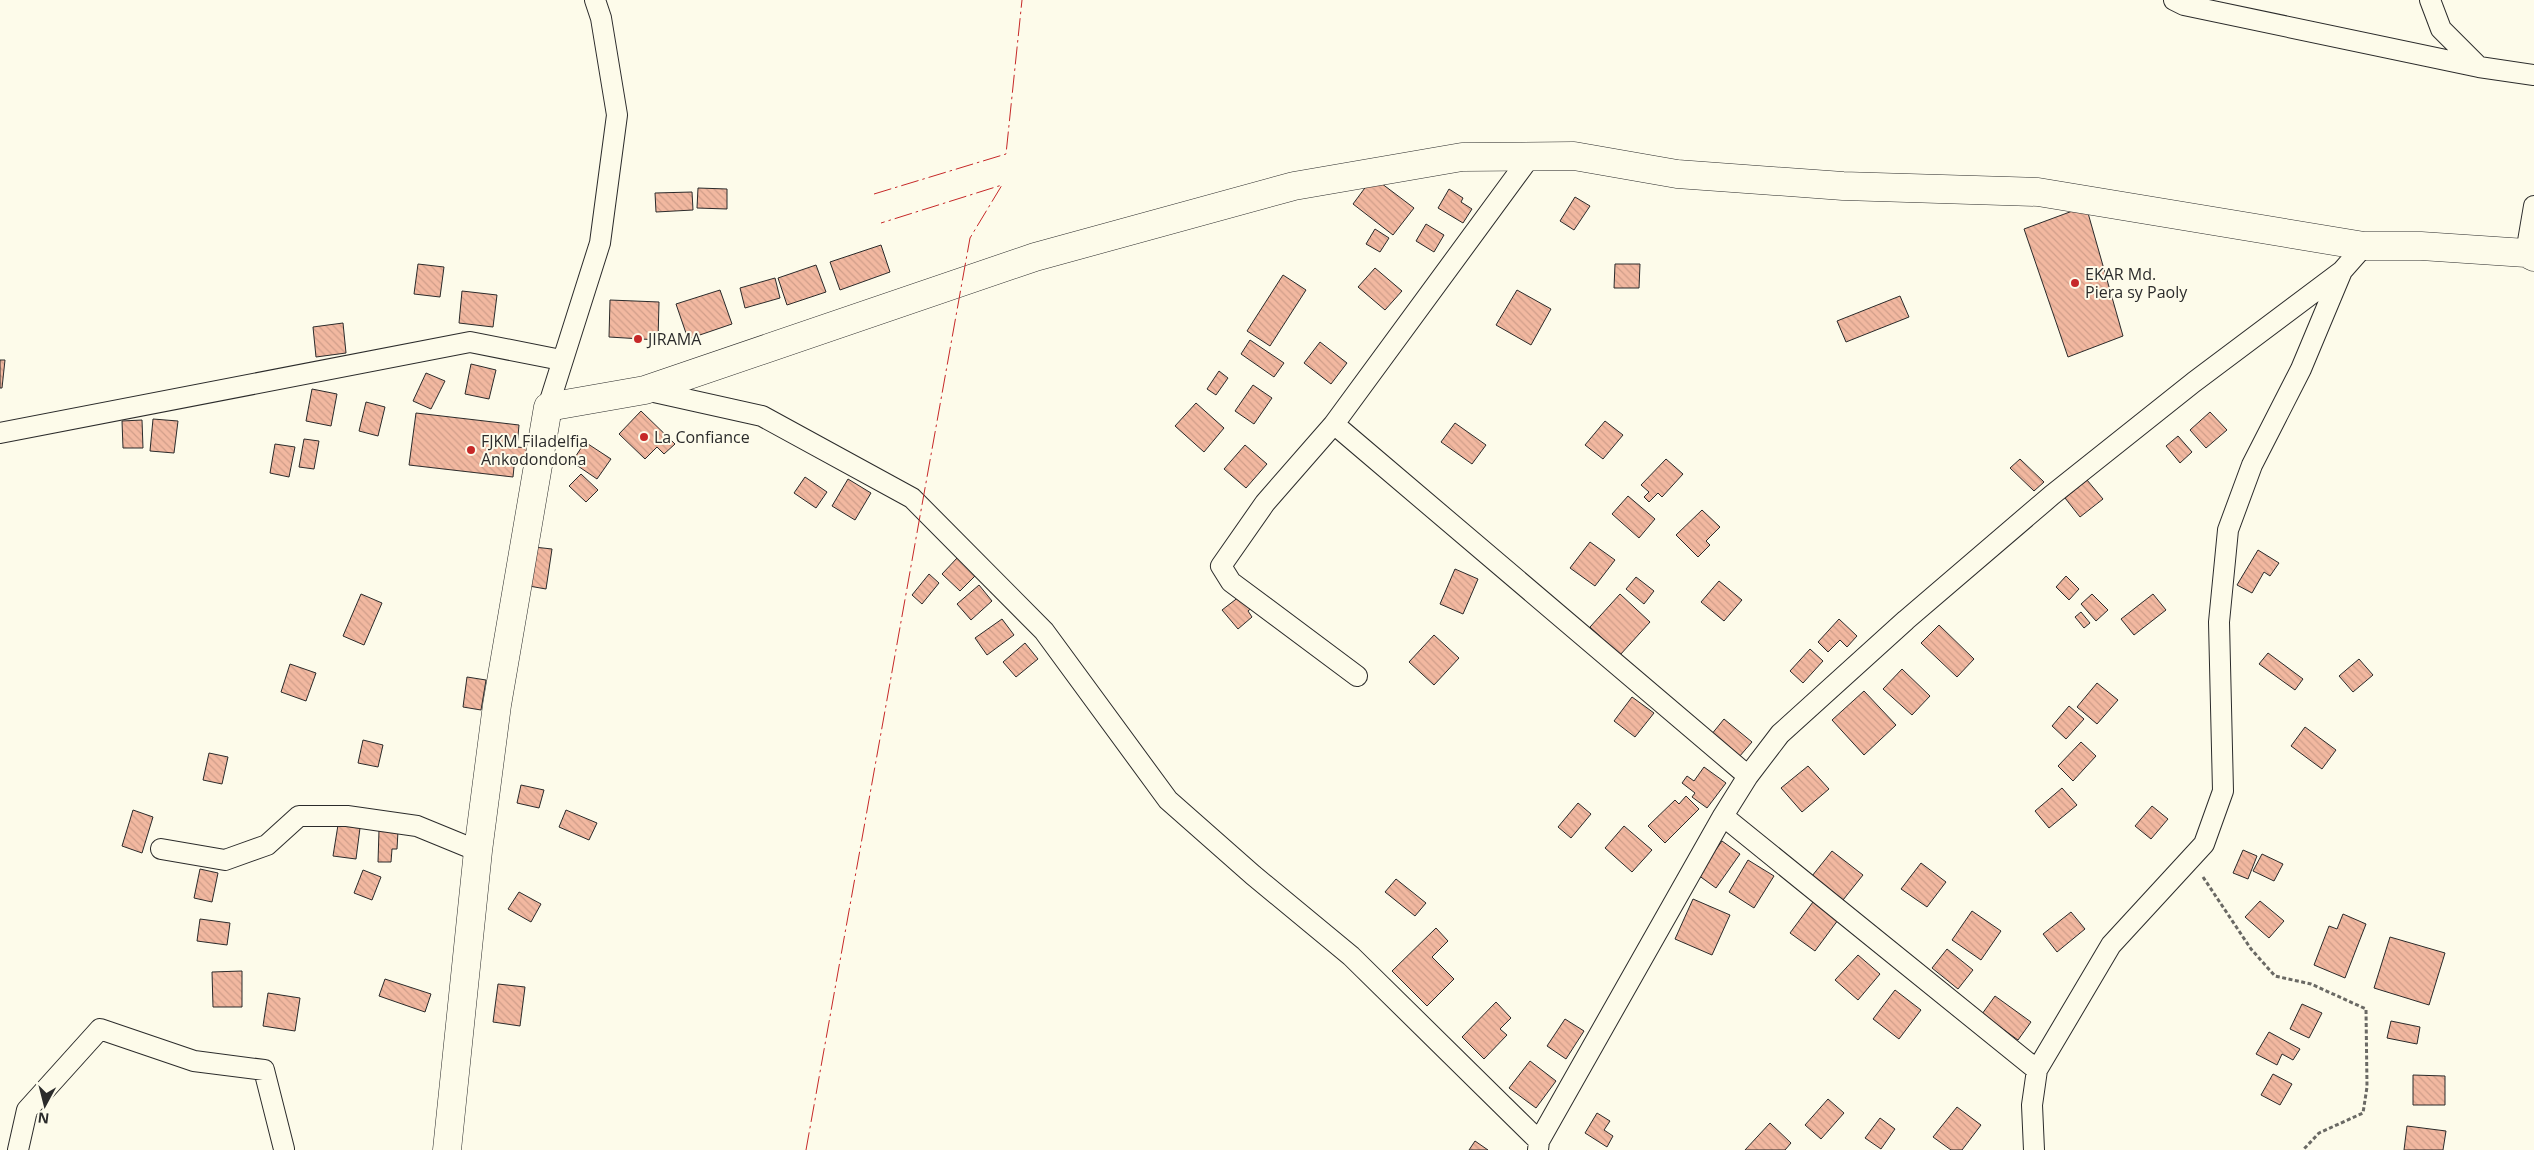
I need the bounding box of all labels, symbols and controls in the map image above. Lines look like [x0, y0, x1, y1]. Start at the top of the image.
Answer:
place label: EKAR Md. Piera sy Paoly [2085, 263, 2188, 303]
marker: EKAR Md. Piera sy Paoly [2069, 277, 2081, 289]
place label: JIRAMA [646, 328, 702, 350]
marker: JIRAMA [632, 333, 644, 345]
place label: La Confiance [654, 426, 750, 448]
place label: FJKM Filadelfia Ankodondona [481, 430, 588, 470]
marker: La Confiance [638, 431, 650, 443]
marker: FJKM Filadelfia Ankodondona [465, 444, 477, 456]
north arrow [20, 1080, 70, 1130]
text: N [37, 1108, 50, 1129]

